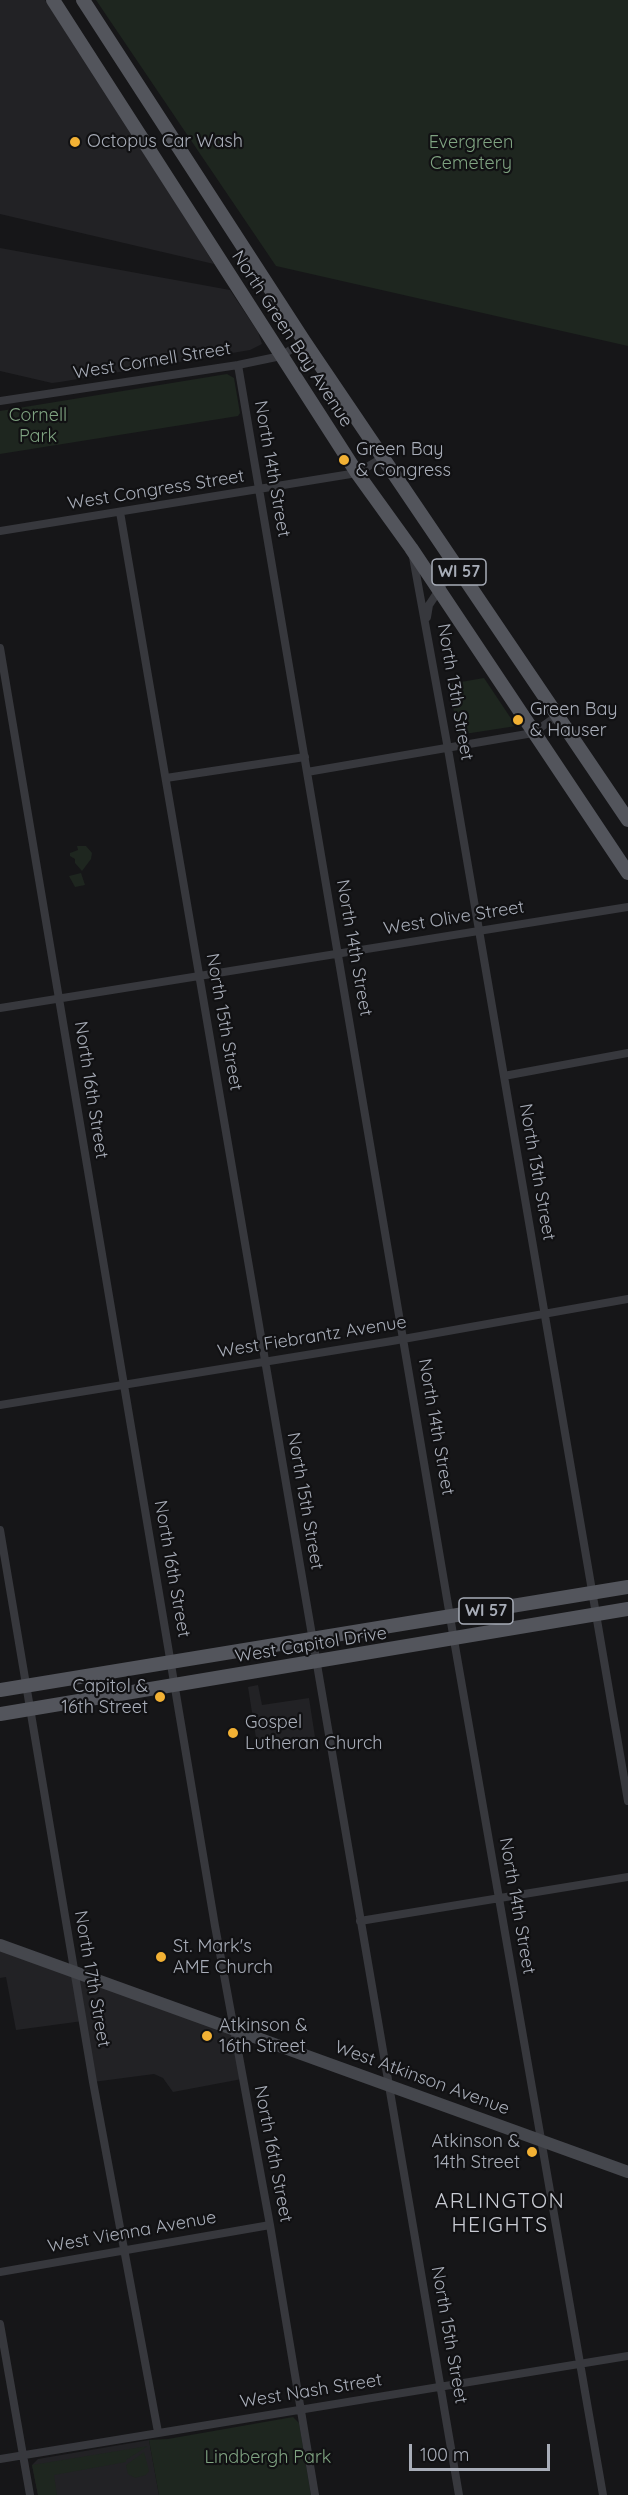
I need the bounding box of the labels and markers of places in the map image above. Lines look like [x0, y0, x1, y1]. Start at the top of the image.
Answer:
place label: Octopus Car Wash [87, 131, 243, 153]
marker: Octopus Car Wash [68, 135, 82, 149]
place label: Green Bay & Congress [356, 439, 451, 482]
marker: Green Bay & Congress [337, 453, 351, 467]
place label: Green Bay & Hauser [530, 699, 618, 742]
marker: Green Bay & Hauser [511, 713, 525, 727]
place label: Capitol & 16th Street [61, 1676, 148, 1718]
marker: Capitol & 16th Street [153, 1690, 167, 1704]
place label: Gospel Lutheran Church [245, 1712, 383, 1754]
marker: Gospel Lutheran Church [226, 1726, 240, 1740]
place label: St. Mark's AME Church [173, 1936, 273, 1978]
marker: St. Mark's AME Church [154, 1950, 168, 1964]
place label: Atkinson & 16th Street [219, 2015, 307, 2058]
marker: Atkinson & 16th Street [200, 2029, 214, 2043]
place label: Atkinson & 14th Street [432, 2131, 520, 2174]
marker: Atkinson & 14th Street [525, 2145, 539, 2159]

